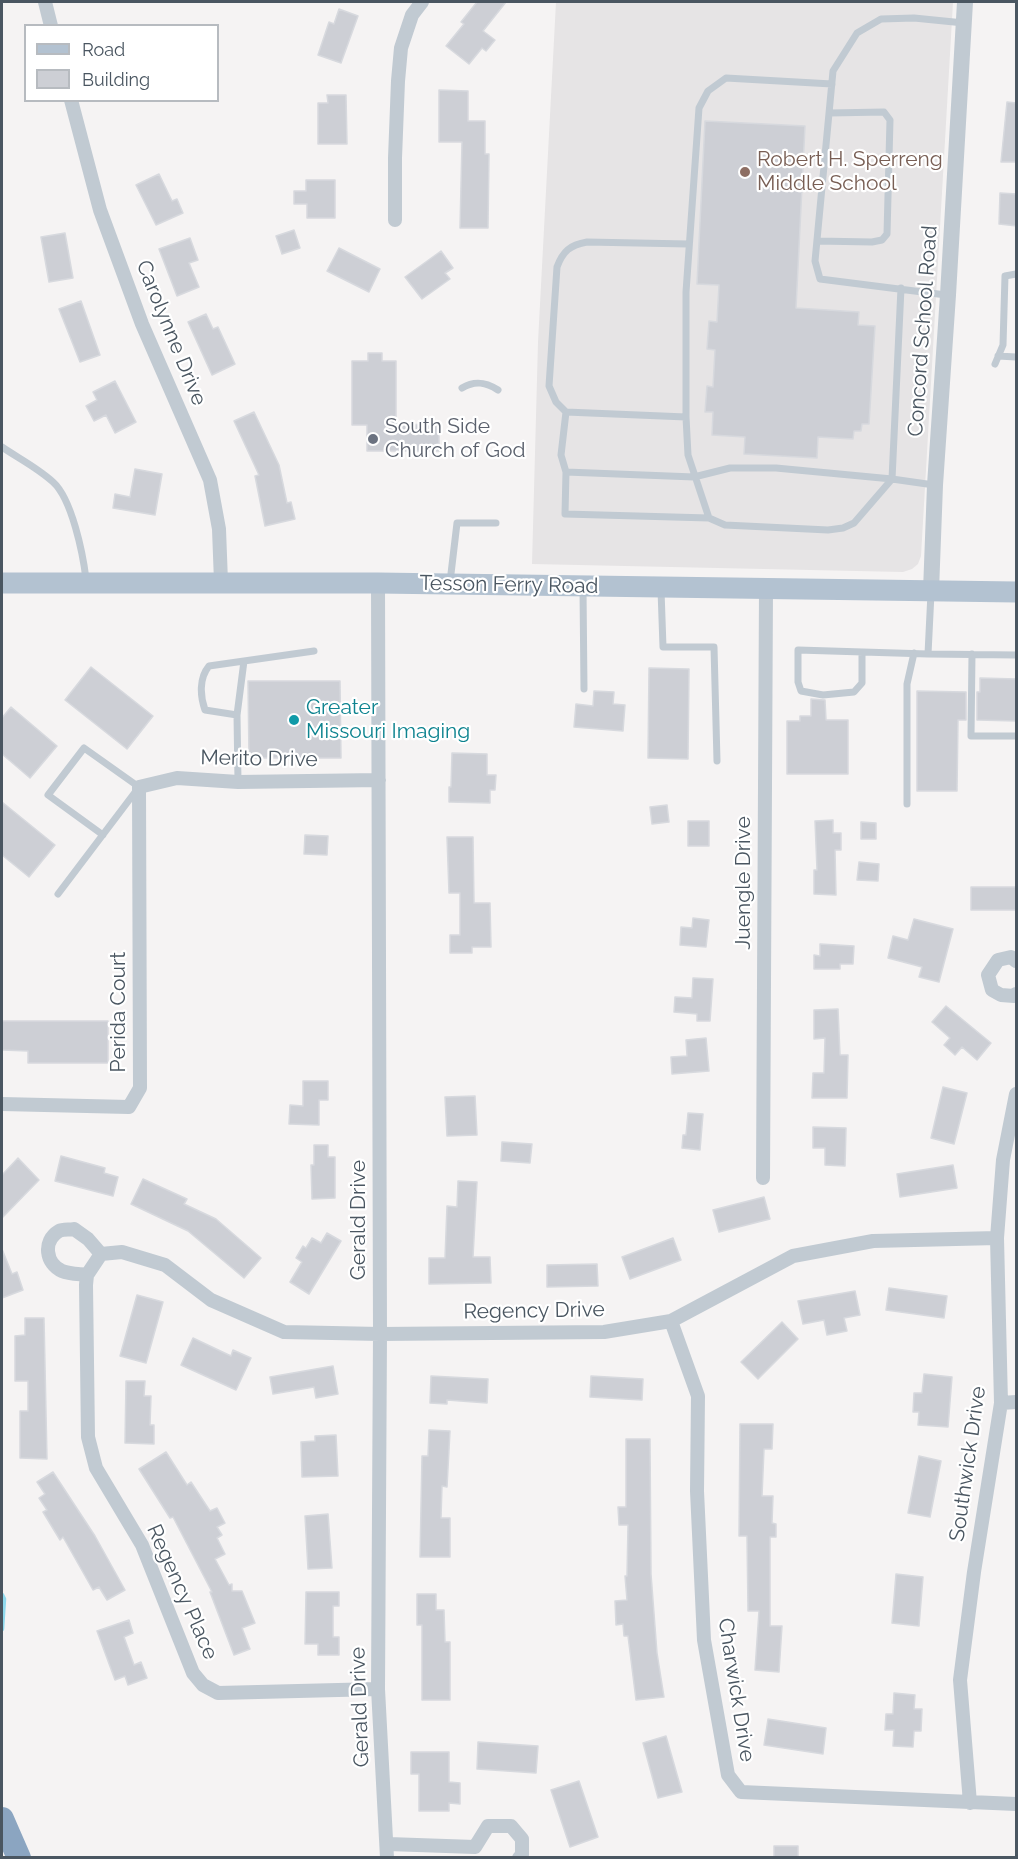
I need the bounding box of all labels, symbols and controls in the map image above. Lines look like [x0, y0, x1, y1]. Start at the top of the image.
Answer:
legend [24, 24, 219, 102]
text: Road [82, 39, 125, 60]
text: Building [82, 69, 150, 90]
place label: Robert H. Sperreng Middle School [757, 147, 943, 197]
marker: Robert H. Sperreng Middle School [738, 165, 752, 179]
street label: Concord School Road [903, 225, 943, 437]
street label: Carolynne Drive [130, 257, 212, 409]
place label: South Side Church of God [385, 414, 525, 464]
marker: South Side Church of God [366, 432, 380, 446]
street label: Tesson Ferry Road [419, 571, 599, 599]
place label: Greater Missouri Imaging [306, 695, 470, 745]
marker: Greater Missouri Imaging [287, 713, 301, 727]
street label: Merito Drive [200, 745, 318, 773]
street label: Juengle Drive [731, 816, 757, 950]
street label: Perida Court [106, 952, 132, 1072]
street label: Gerald Drive [346, 1160, 372, 1280]
street label: Regency Drive [463, 1297, 605, 1325]
street label: Southwick Drive [945, 1385, 991, 1543]
street label: Regency Place [141, 1521, 223, 1663]
street label: Charwick Drive [712, 1616, 760, 1764]
street label: Gerald Drive [345, 1646, 375, 1768]

